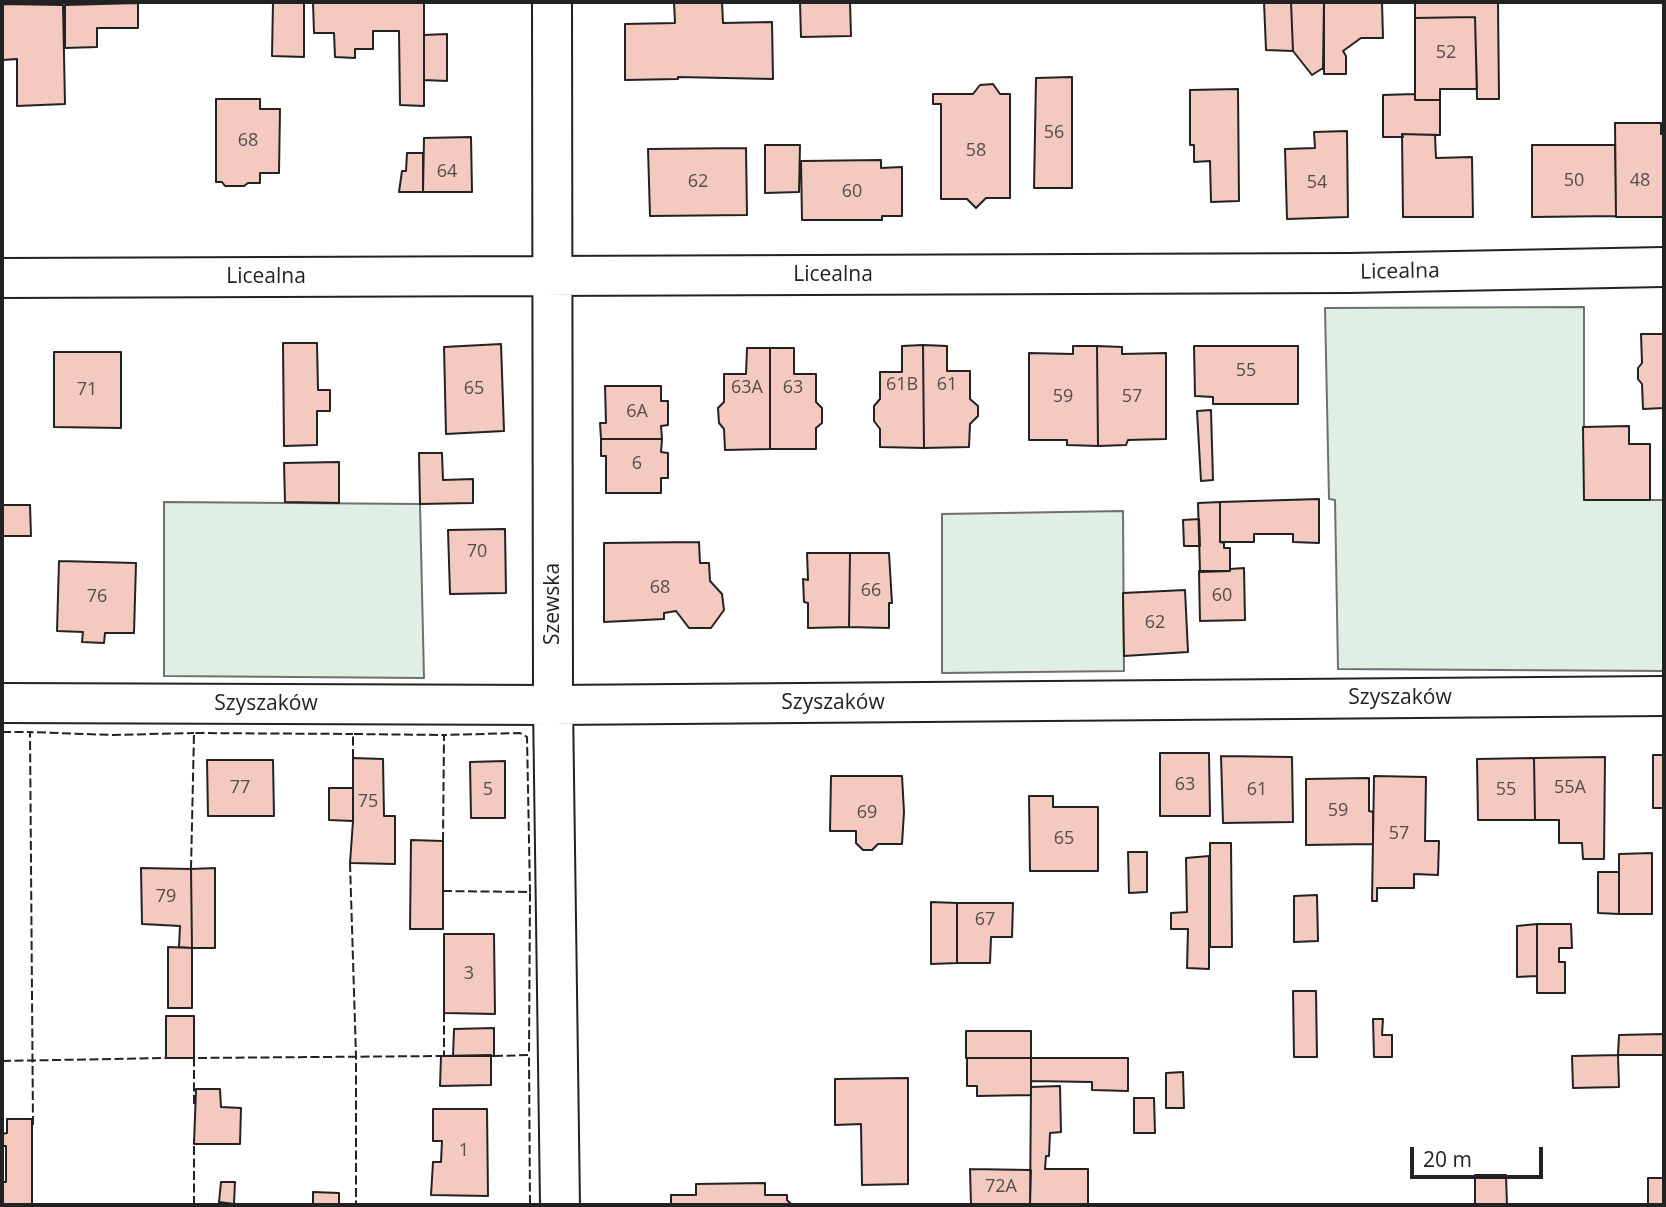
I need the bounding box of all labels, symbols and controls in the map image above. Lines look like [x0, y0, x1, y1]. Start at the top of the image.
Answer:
house number: 52 [1436, 42, 1456, 64]
house number: 56 [1044, 122, 1064, 144]
house number: 68 [238, 130, 258, 152]
house number: 58 [966, 140, 986, 162]
house number: 64 [437, 161, 457, 183]
house number: 50 [1564, 170, 1584, 192]
house number: 48 [1630, 170, 1650, 192]
house number: 62 [688, 171, 708, 193]
house number: 54 [1307, 172, 1327, 194]
house number: 60 [842, 181, 862, 203]
street label: Licealna [1360, 259, 1440, 285]
street label: Licealna [793, 262, 873, 288]
street label: Licealna [226, 264, 306, 290]
house number: 55 [1236, 360, 1256, 382]
house number: 61B [886, 374, 918, 396]
house number: 61 [937, 374, 957, 396]
house number: 63A [731, 377, 763, 399]
house number: 63 [783, 377, 803, 399]
house number: 65 [464, 378, 484, 400]
house number: 71 [77, 379, 97, 401]
house number: 59 [1053, 386, 1073, 408]
house number: 57 [1122, 386, 1142, 408]
house number: 6A [626, 401, 648, 423]
house number: 6 [632, 453, 642, 475]
house number: 70 [467, 541, 487, 563]
street label: Szewska [540, 563, 566, 645]
house number: 68 [650, 577, 670, 599]
house number: 66 [861, 580, 881, 602]
house number: 60 [1212, 585, 1232, 607]
house number: 76 [87, 586, 107, 608]
house number: 62 [1145, 612, 1165, 634]
street label: Szyszaków [1348, 685, 1452, 711]
street label: Szyszaków [781, 690, 885, 716]
street label: Szyszaków [214, 691, 318, 717]
house number: 63 [1175, 774, 1195, 796]
house number: 77 [230, 777, 250, 799]
house number: 55A [1554, 777, 1586, 799]
house number: 5 [483, 779, 493, 801]
house number: 61 [1247, 779, 1267, 801]
house number: 55 [1496, 779, 1516, 801]
house number: 75 [358, 791, 378, 813]
house number: 59 [1328, 800, 1348, 822]
house number: 69 [857, 802, 877, 824]
house number: 57 [1389, 823, 1409, 845]
house number: 65 [1054, 828, 1074, 850]
house number: 79 [156, 886, 176, 908]
house number: 67 [975, 909, 995, 931]
house number: 3 [464, 963, 474, 985]
scale bar [1414, 1134, 1547, 1178]
house number: 1 [459, 1140, 469, 1162]
text: 20 m [1423, 1145, 1472, 1173]
house number: 72A [985, 1176, 1017, 1198]

